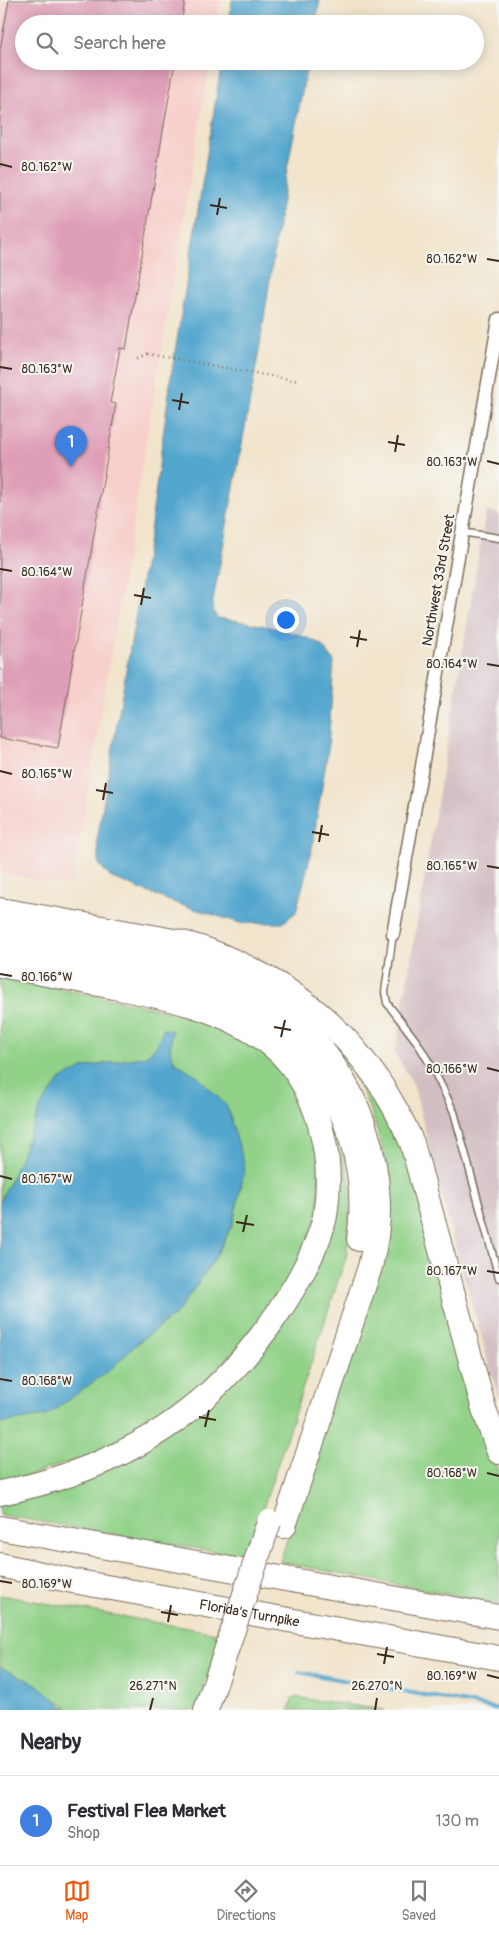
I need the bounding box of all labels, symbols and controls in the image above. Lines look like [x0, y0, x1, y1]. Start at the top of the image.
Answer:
search box [15, 15, 484, 70]
icon: search [33, 29, 61, 57]
text: Search here [73, 31, 166, 55]
text: 80.162°W [22, 160, 72, 175]
text: 80.162°W [427, 252, 477, 267]
text: 80.163°W [22, 362, 72, 377]
pin: 1 [55, 426, 87, 467]
text: 80.163°W [427, 455, 477, 470]
street label: Northwest 33rd Street [419, 512, 459, 647]
text: 80.164°W [21, 565, 73, 580]
your location [273, 607, 299, 633]
text: 80.164°W [426, 657, 478, 672]
text: 80.165°W [22, 767, 72, 782]
text: 80.165°W [427, 859, 477, 874]
text: 80.166°W [21, 970, 73, 985]
text: 80.166°W [426, 1062, 478, 1077]
text: 80.167°W [22, 1172, 72, 1187]
text: 80.167°W [427, 1264, 477, 1279]
text: 80.168°W [22, 1374, 72, 1389]
text: 80.168°W [427, 1466, 477, 1481]
text: 80.169°W [22, 1577, 72, 1592]
street label: Florida's Turnpike [198, 1596, 301, 1631]
text: 80.169°W [427, 1669, 477, 1684]
text: 26.271°N [129, 1679, 177, 1694]
text: 26.270°N [352, 1679, 402, 1694]
text: Nearby [20, 1729, 81, 1756]
text: Festival Flea Market [67, 1799, 226, 1823]
text: 1 [33, 1811, 39, 1831]
text: 130 m [435, 1811, 479, 1831]
text: Shop [67, 1823, 100, 1843]
tab: Map [63, 1877, 91, 1924]
tab: Directions [216, 1877, 276, 1924]
tab: Saved [401, 1877, 436, 1924]

